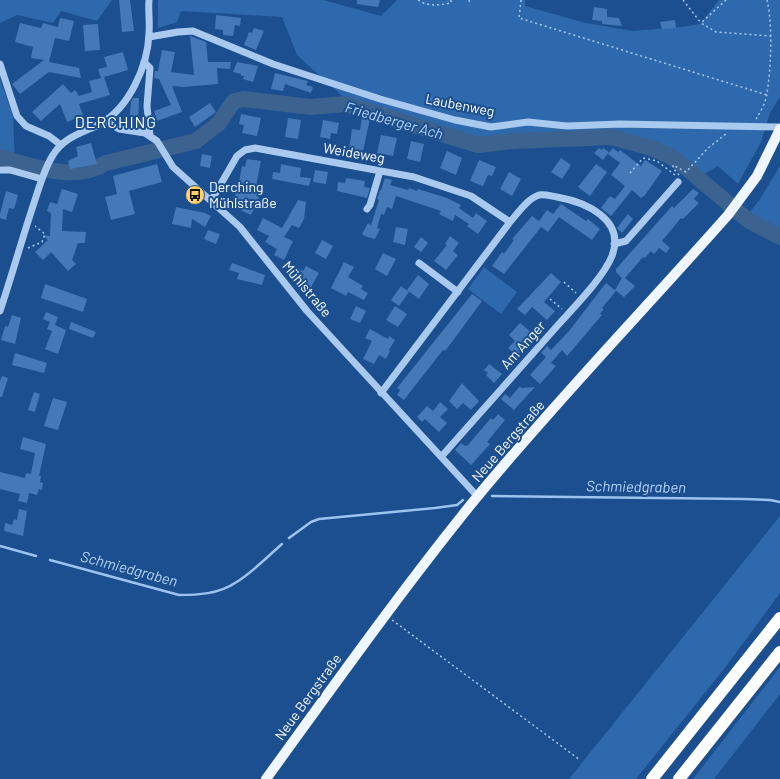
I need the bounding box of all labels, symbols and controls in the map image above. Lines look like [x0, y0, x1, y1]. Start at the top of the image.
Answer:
street label: Laubenweg [424, 90, 496, 120]
water label: Friedberger Ach [343, 97, 446, 143]
district label: DERCHING [75, 112, 157, 131]
street label: Weideweg [322, 139, 386, 166]
place label: Derching Mühlstraße [209, 178, 277, 211]
bus stop icon: Derching Mühlstraße [184, 184, 206, 206]
street label: Mühlstraße [279, 257, 336, 320]
street label: Am Anger [497, 317, 549, 372]
street label: Neue Bergstraße [468, 396, 548, 485]
water label: Schmiedgraben [586, 476, 686, 496]
water label: Schmiedgraben [79, 546, 180, 590]
street label: Neue Bergstraße [271, 650, 345, 743]

